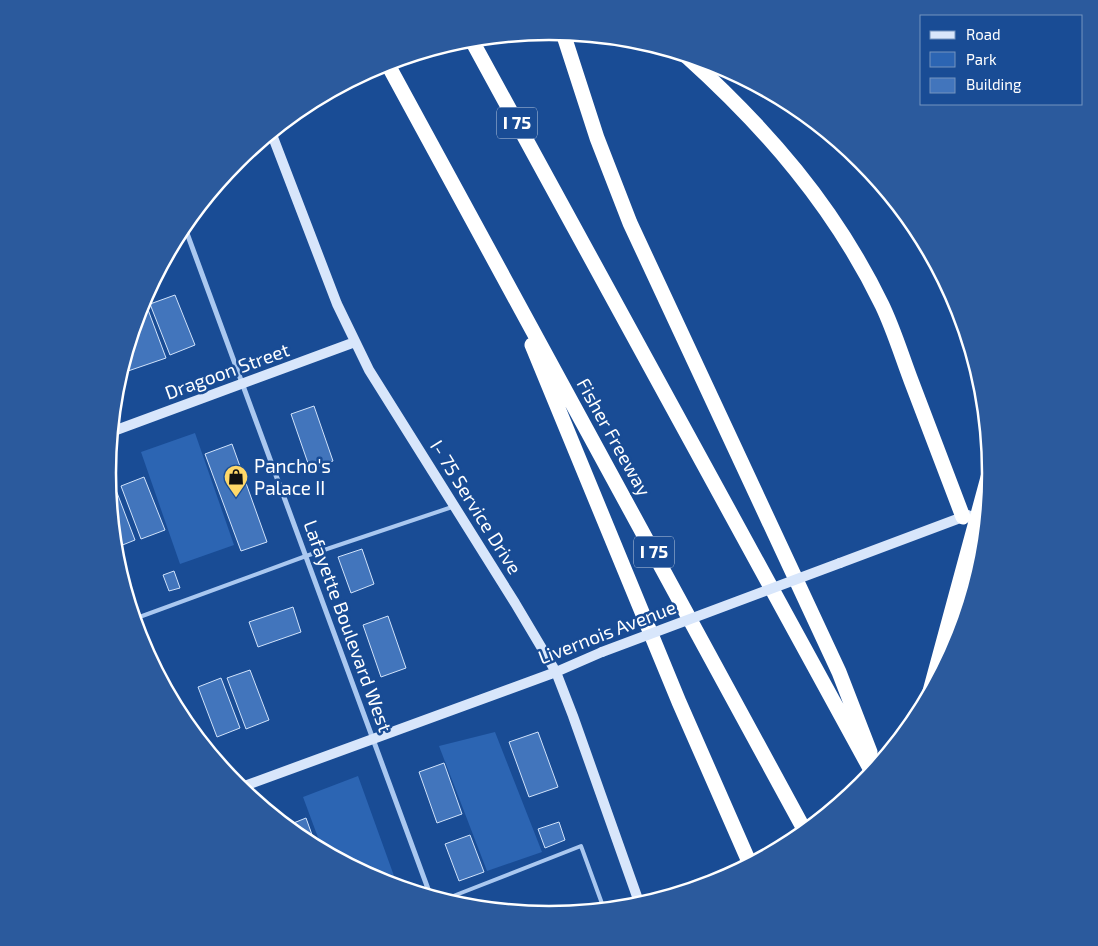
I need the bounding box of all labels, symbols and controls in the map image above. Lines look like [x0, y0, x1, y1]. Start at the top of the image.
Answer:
legend [920, 15, 1083, 105]
text: Road [966, 25, 1001, 43]
text: Park [966, 50, 997, 68]
text: Building [966, 75, 1022, 93]
road number: I 75 [497, 108, 537, 138]
street label: Dragoon Street [161, 337, 292, 404]
street label: Fisher Freeway [573, 374, 656, 500]
street label: I- 75 Service Drive [426, 435, 527, 578]
place label: Pancho's Palace II [254, 454, 331, 499]
shop icon: Pancho's Palace II [223, 464, 249, 498]
street label: Lafayette Boulevard West [299, 517, 398, 735]
road number: I 75 [634, 536, 674, 568]
street label: Livernois Avenue [535, 595, 679, 668]

